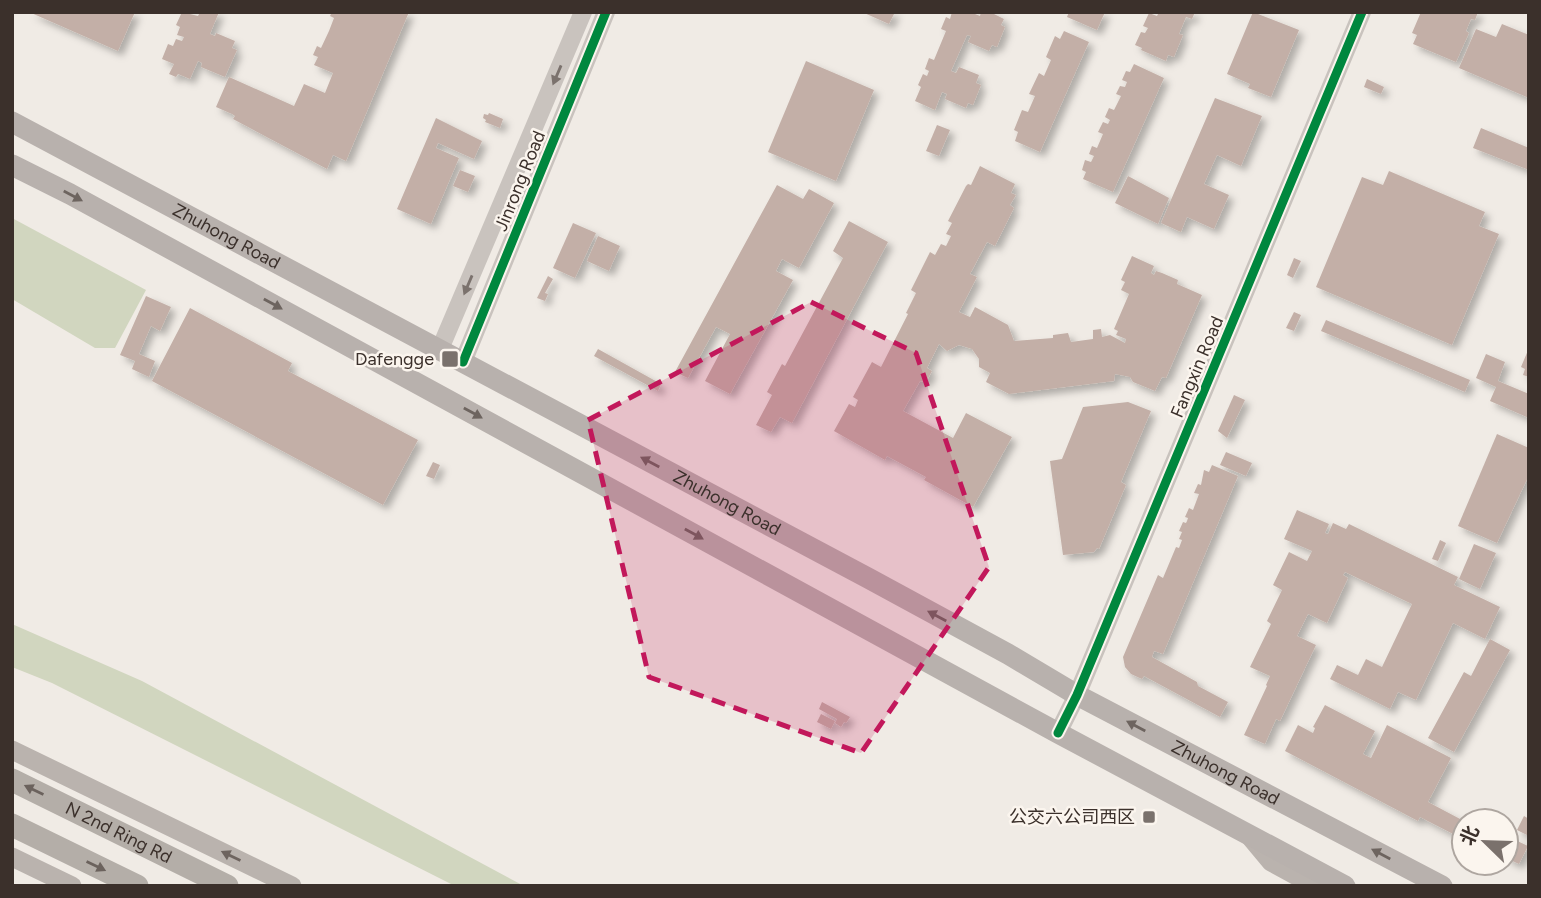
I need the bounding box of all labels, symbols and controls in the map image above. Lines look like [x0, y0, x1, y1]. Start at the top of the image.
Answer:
one-way arrow [551, 65, 562, 86]
street label: Jinrong Road [490, 127, 550, 235]
one-way arrow [63, 190, 83, 201]
street label: Zhuhong Road [169, 199, 284, 274]
one-way arrow [462, 274, 473, 295]
one-way arrow [263, 299, 283, 310]
street label: Fangxin Road [1166, 313, 1228, 421]
place label: Dafengge [355, 348, 434, 370]
marker: Dafengge [440, 349, 460, 369]
one-way arrow [463, 407, 483, 419]
one-way arrow [640, 456, 660, 468]
street label: Zhuhong Road [669, 465, 784, 540]
one-way arrow [684, 528, 704, 540]
one-way arrow [927, 610, 947, 622]
one-way arrow [1126, 720, 1146, 732]
street label: Zhuhong Road [1168, 735, 1283, 810]
one-way arrow [24, 785, 44, 796]
street label: N 2nd Ring Rd [62, 797, 176, 868]
place label: 公交六公司西区 [1009, 806, 1135, 828]
north arrow [1450, 807, 1520, 877]
marker: 公交六公司西区 [1141, 809, 1157, 825]
text: 北 [1456, 822, 1484, 849]
one-way arrow [1371, 848, 1391, 860]
one-way arrow [221, 850, 241, 862]
one-way arrow [86, 860, 106, 871]

